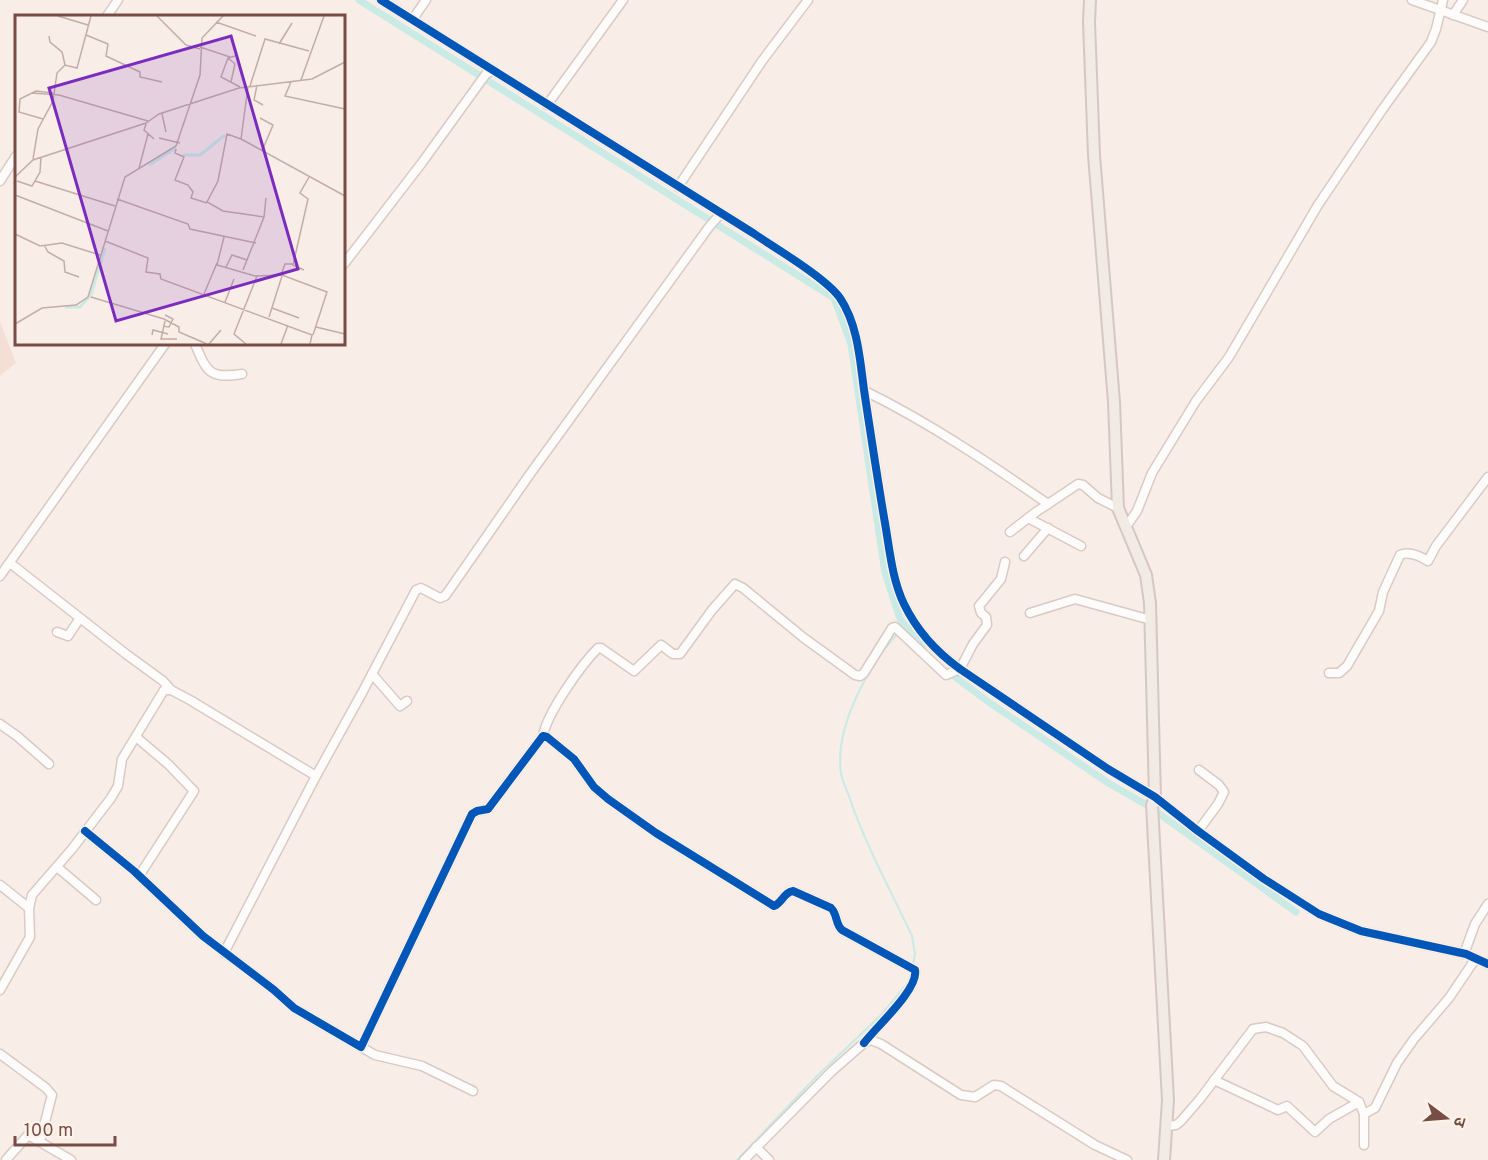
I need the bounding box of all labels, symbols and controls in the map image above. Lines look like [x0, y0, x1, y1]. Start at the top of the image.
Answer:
inset map [15, 15, 345, 345]
north arrow [1416, 1088, 1476, 1148]
scale bar [15, 1109, 116, 1147]
text: उ [1447, 1114, 1469, 1129]
text: 100 m [24, 1120, 73, 1143]

